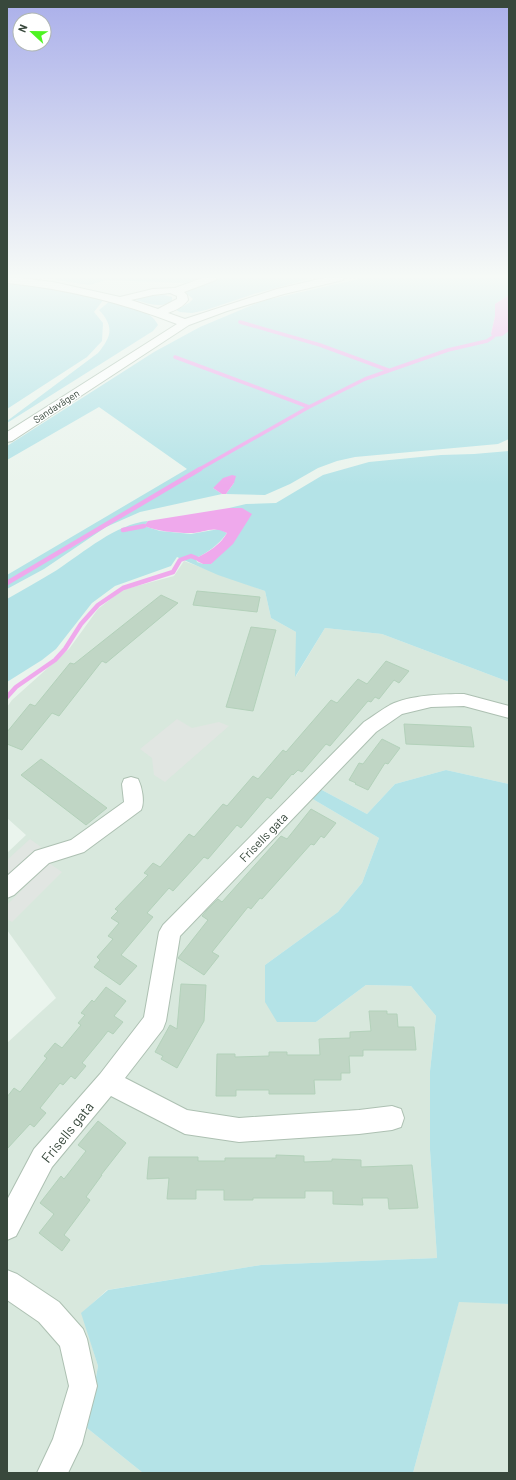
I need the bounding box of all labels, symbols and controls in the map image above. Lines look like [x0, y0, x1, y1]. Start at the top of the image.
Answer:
north arrow [12, 12, 52, 52]
text: N [15, 22, 30, 34]
street label: Sandavägen [31, 387, 81, 425]
street label: Frisells gata [236, 809, 290, 865]
street label: Frisells gata [37, 1098, 97, 1166]

